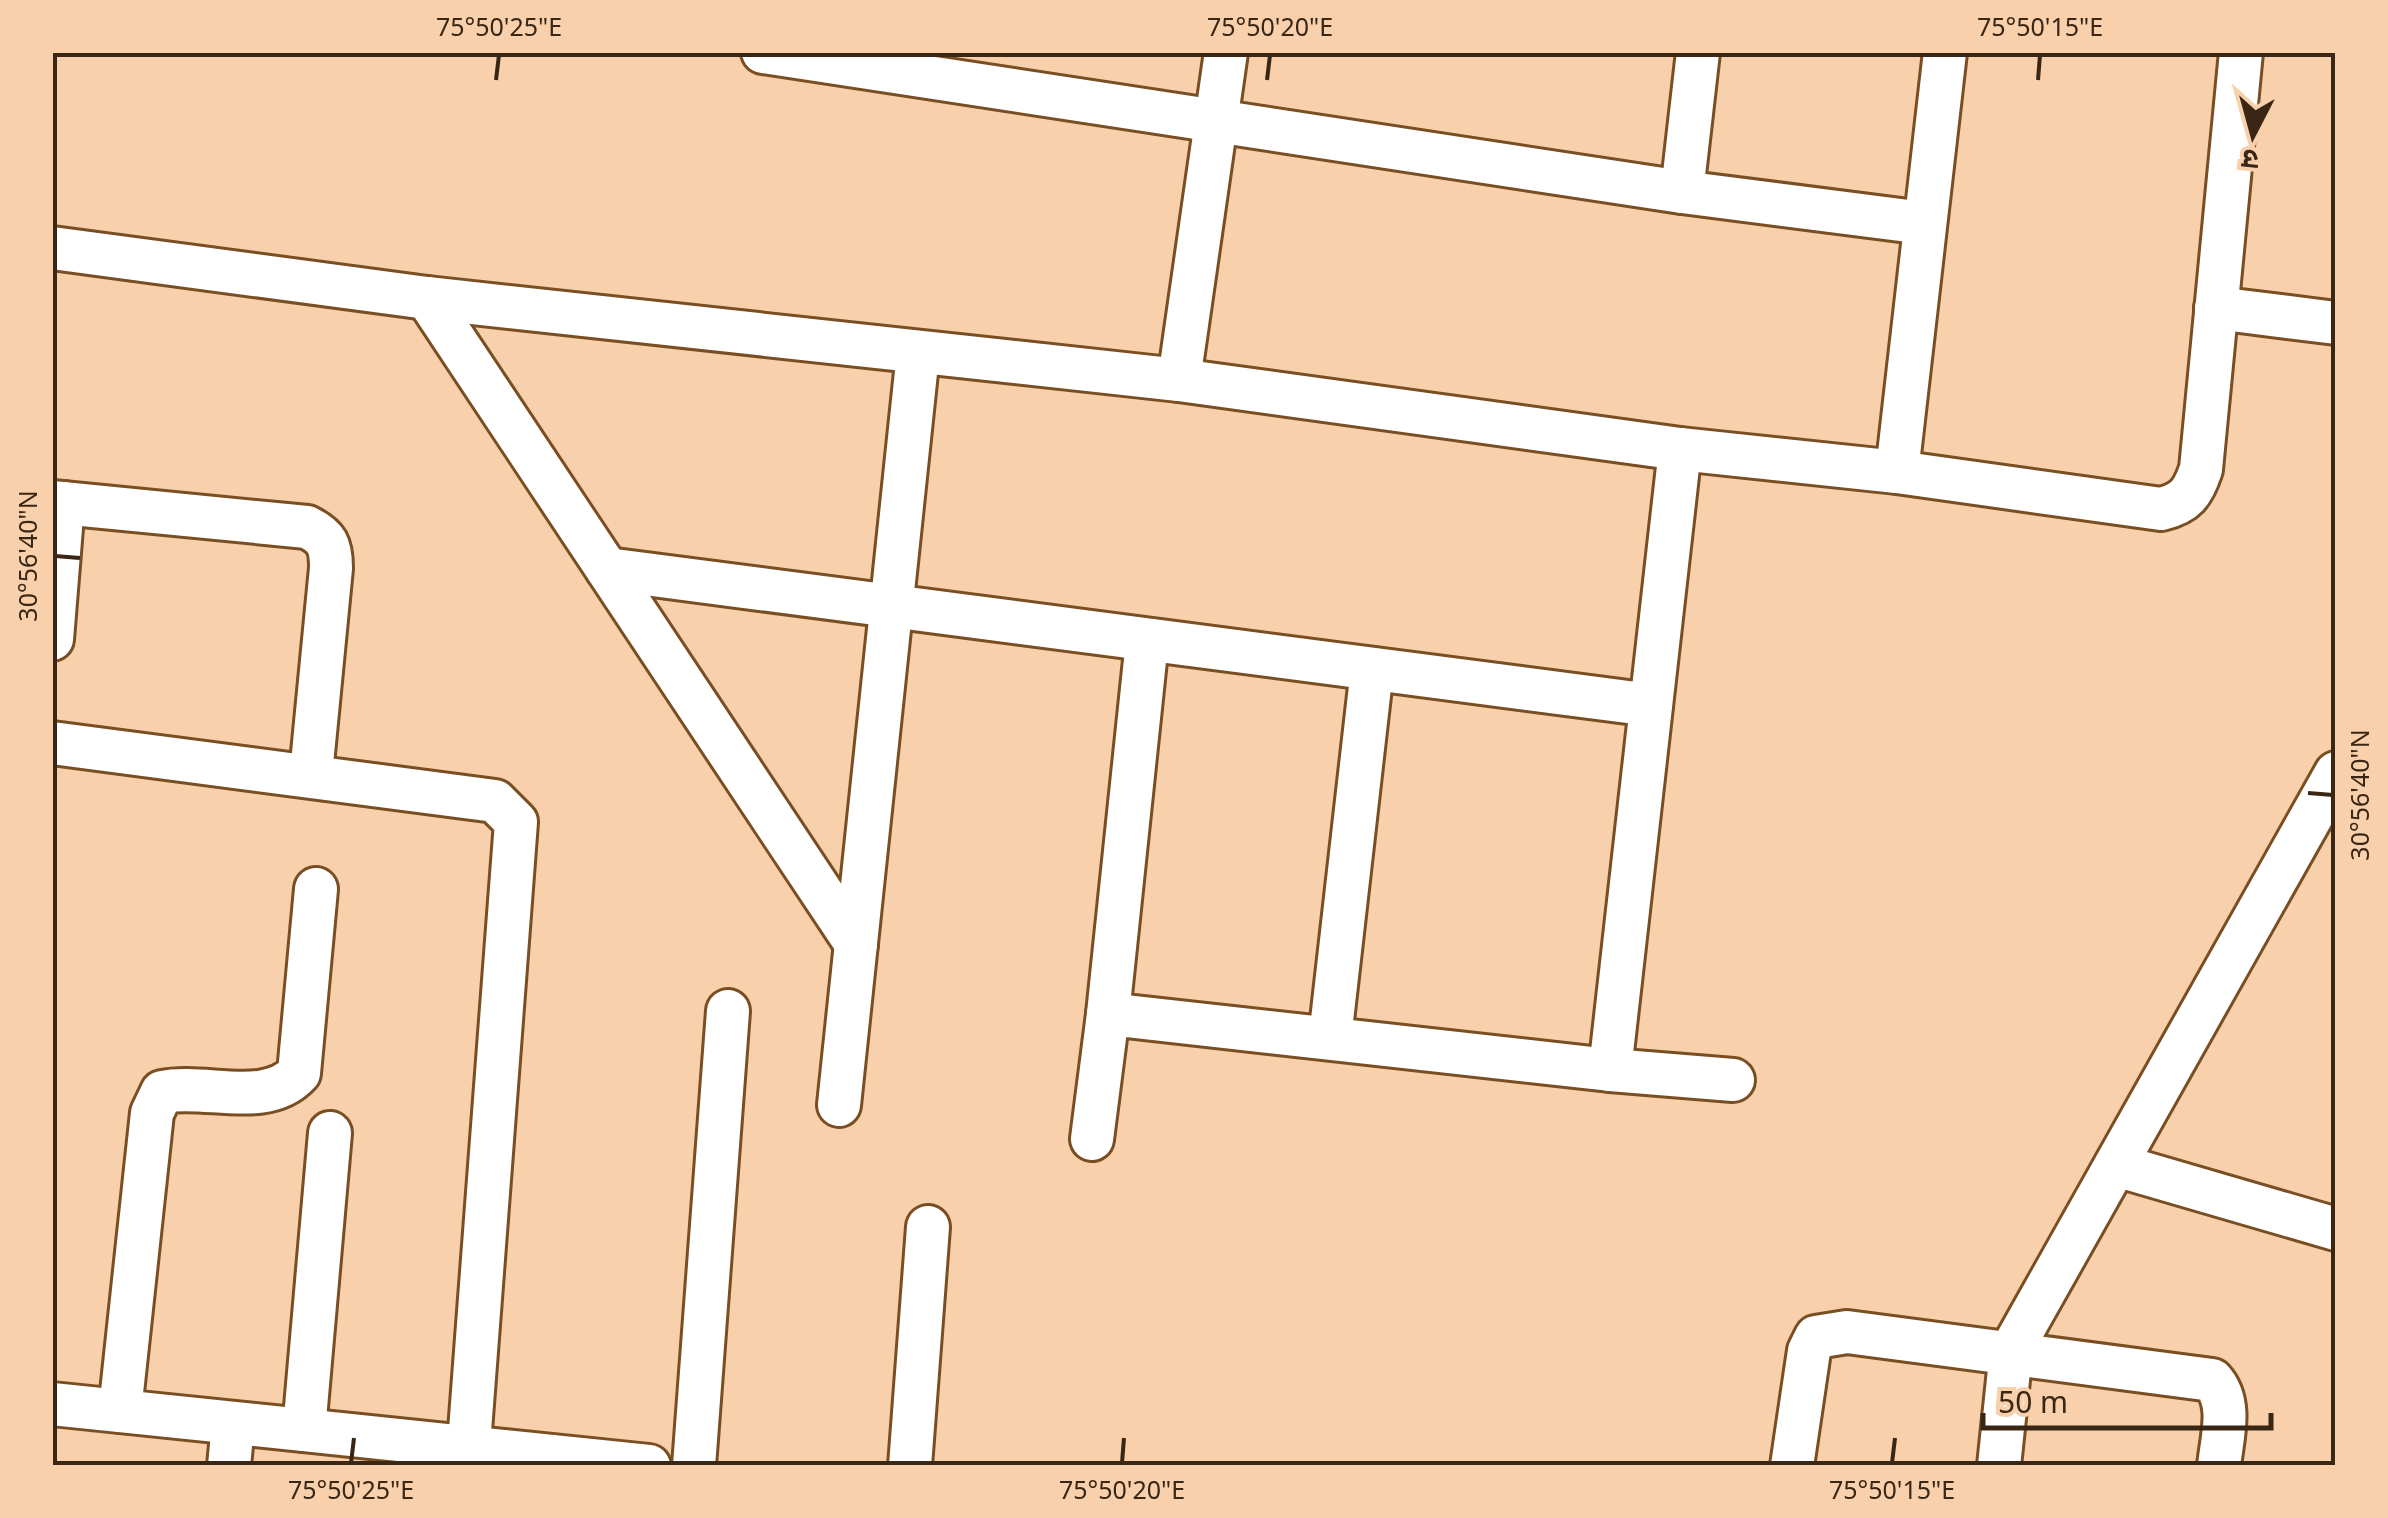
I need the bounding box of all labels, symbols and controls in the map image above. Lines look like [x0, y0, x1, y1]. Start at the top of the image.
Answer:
text: 75°50'25"E [436, 9, 562, 43]
text: 75°50'20"E [1207, 9, 1333, 43]
text: 75°50'15"E [1977, 9, 2103, 43]
north arrow [2203, 85, 2303, 185]
text: उ [2240, 141, 2260, 181]
text: 30°56'40"N [10, 490, 44, 622]
text: 30°56'40"N [2342, 729, 2376, 861]
scale bar [1983, 1368, 2270, 1430]
text: 50 m [1998, 1381, 2068, 1422]
text: 75°50'25"E [288, 1472, 414, 1506]
text: 75°50'20"E [1059, 1472, 1185, 1506]
text: 75°50'15"E [1829, 1472, 1955, 1506]

